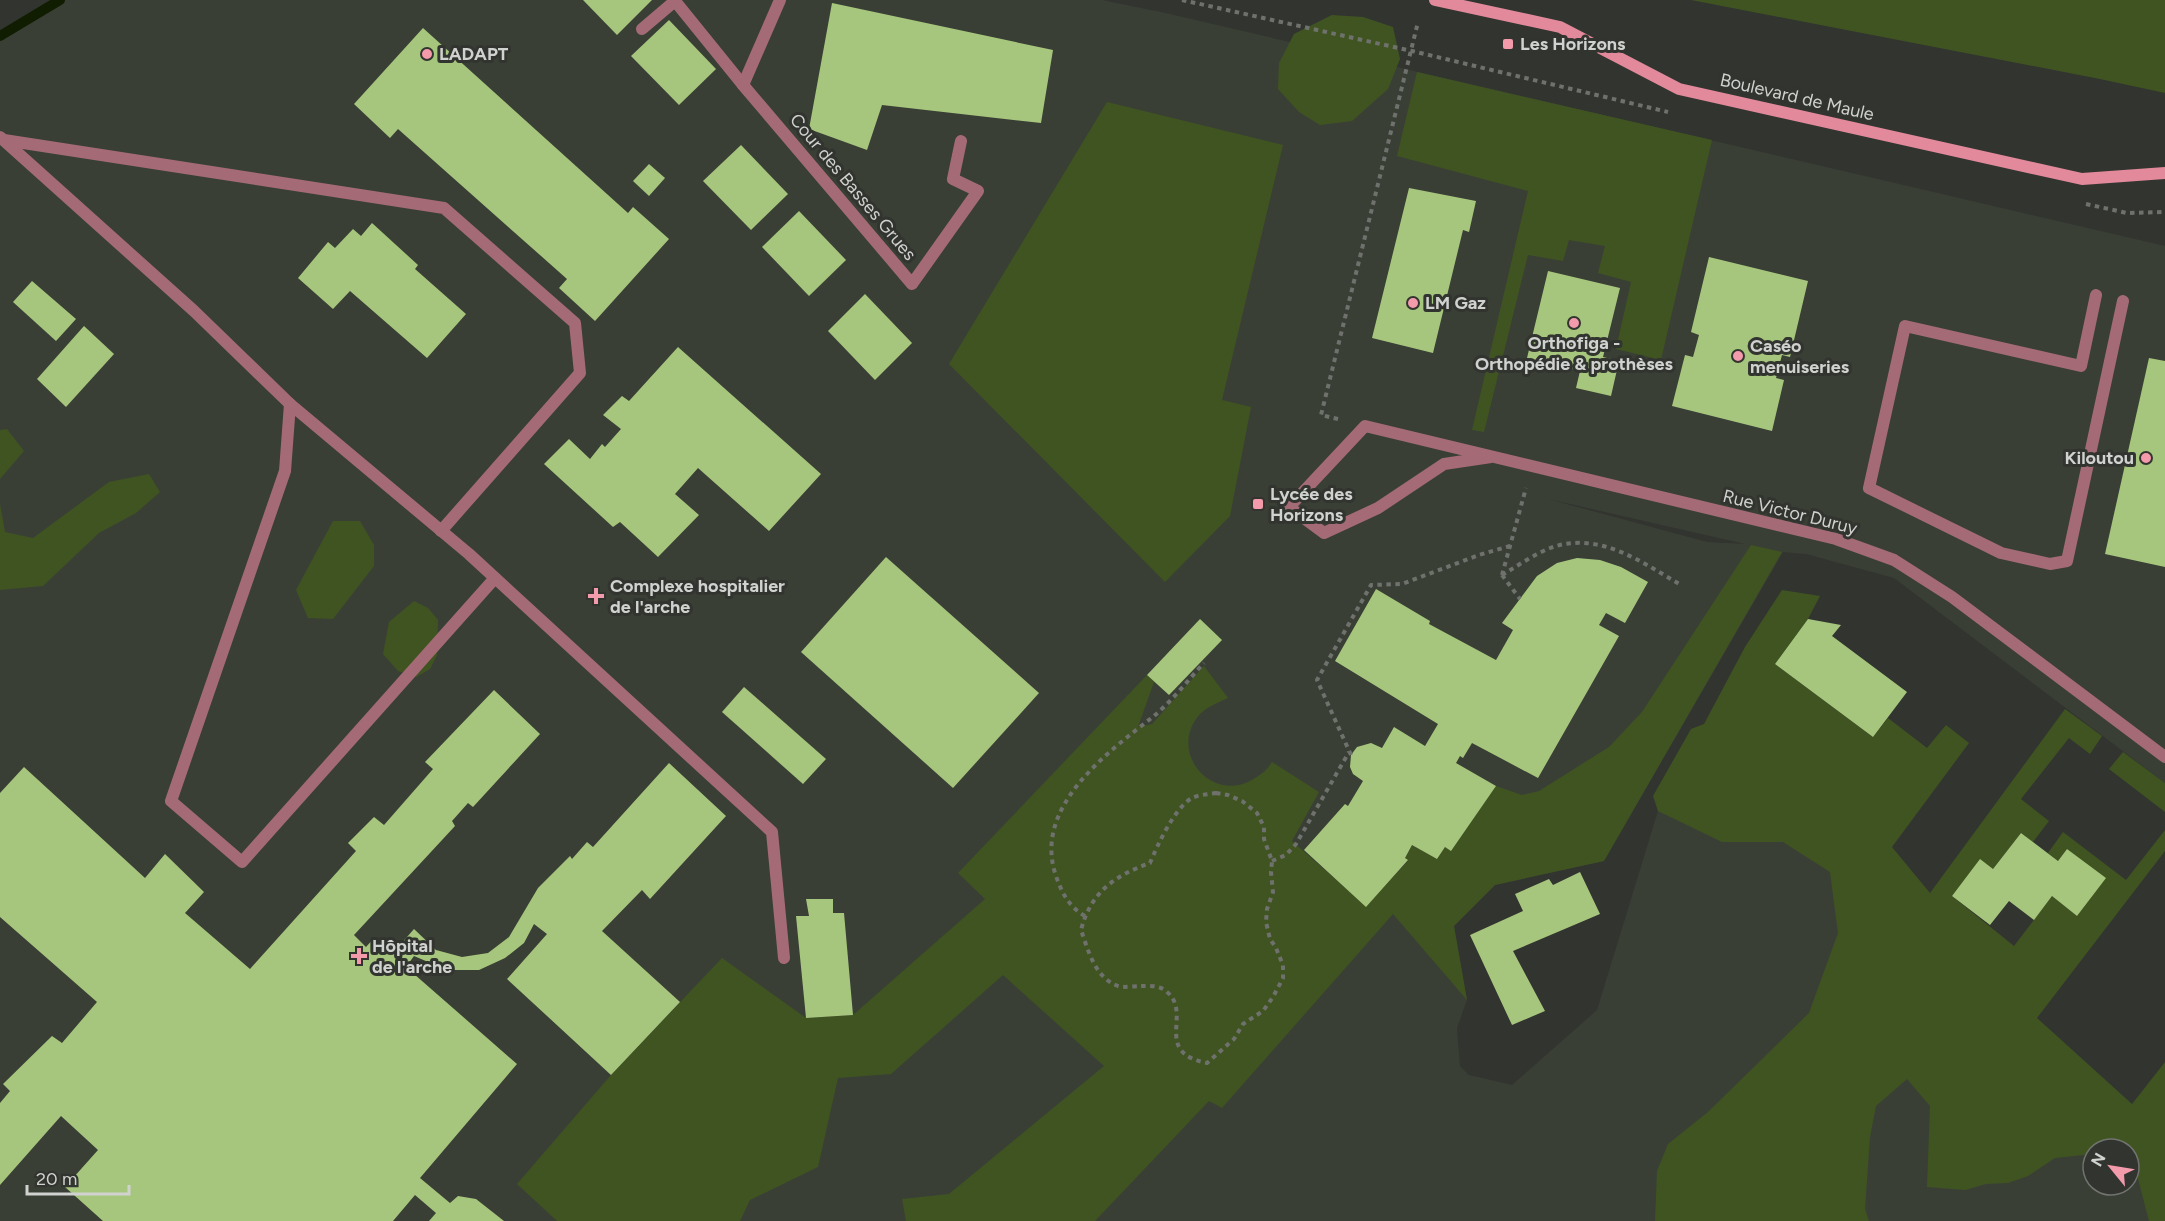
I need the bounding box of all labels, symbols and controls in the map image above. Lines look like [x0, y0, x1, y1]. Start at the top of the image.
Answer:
place label: Les Horizons [1520, 33, 1626, 55]
marker: Les Horizons [1501, 37, 1515, 51]
place label: LADAPT [439, 43, 509, 65]
marker: LADAPT [420, 47, 434, 61]
street label: Boulevard de Maule [1718, 69, 1876, 125]
street label: Cour des Basses Grues [785, 109, 921, 265]
place label: LM Gaz [1425, 292, 1486, 314]
marker: LM Gaz [1406, 296, 1420, 310]
marker: Orthofiga - Orthopédie & prothèses [1567, 316, 1581, 330]
place label: Orthofiga - Orthopédie & prothèses [1475, 332, 1673, 375]
place label: Caséo menuiseries [1750, 335, 1850, 378]
marker: Caséo menuiseries [1731, 349, 1745, 363]
place label: Kiloutou [2064, 447, 2134, 469]
marker: Kiloutou [2139, 451, 2153, 465]
place label: Lycée des Horizons [1270, 483, 1353, 526]
street label: Rue Victor Duruy [1721, 485, 1860, 539]
marker: Lycée des Horizons [1251, 497, 1265, 511]
place label: Complexe hospitalier de l'arche [610, 575, 785, 618]
marker: Complexe hospitalier de l'arche [587, 587, 605, 605]
place label: Hôpital de l'arche [372, 935, 452, 978]
marker: Hôpital de l'arche [350, 947, 368, 965]
north arrow [2081, 1137, 2141, 1197]
text: N [2087, 1150, 2110, 1170]
scale bar [27, 1158, 129, 1196]
text: 20 m [36, 1168, 77, 1190]

